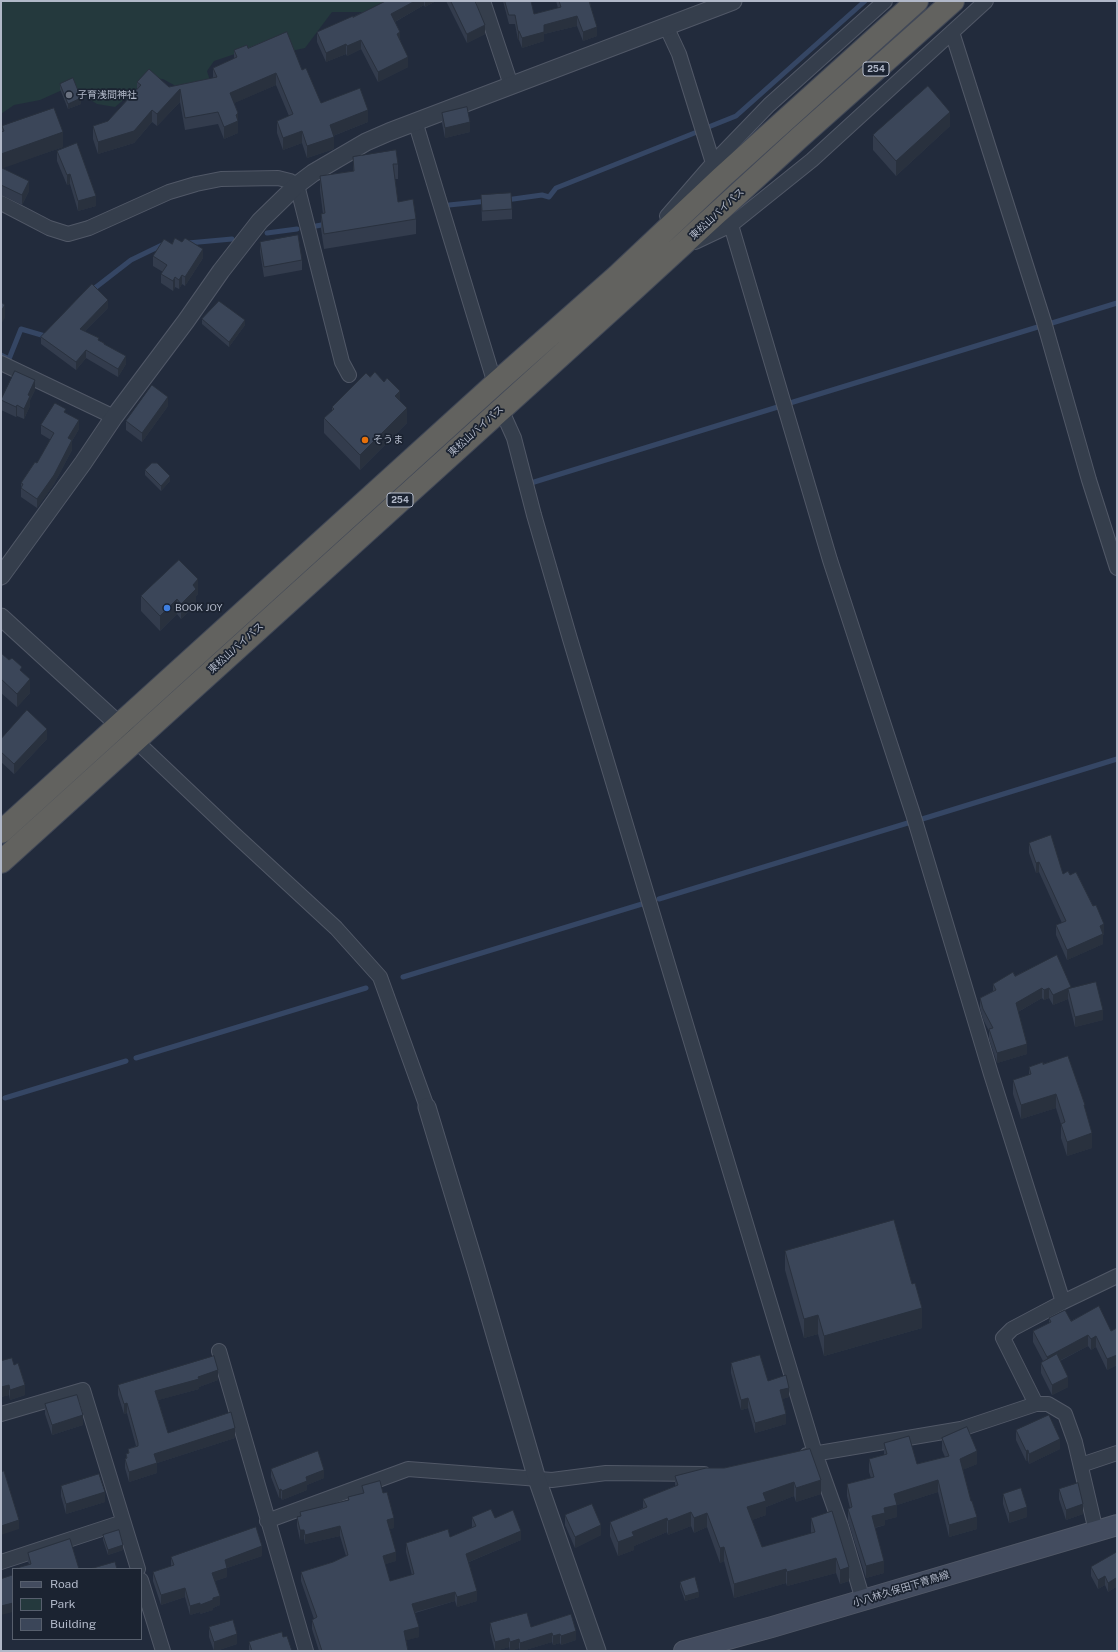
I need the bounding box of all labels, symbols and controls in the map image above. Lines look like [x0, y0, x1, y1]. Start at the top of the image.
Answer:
road number: 254 [863, 62, 889, 76]
place label: 子育浅間神社 [77, 89, 137, 101]
marker: 子育浅間神社 [64, 90, 74, 100]
street label: 東松山バイパス [687, 186, 747, 242]
street label: 東松山バイパス [446, 403, 506, 459]
place label: そうま [373, 434, 403, 446]
marker: そうま [360, 435, 370, 445]
road number: 254 [387, 493, 413, 507]
place label: BOOK JOY [175, 602, 223, 614]
marker: BOOK JOY [162, 603, 172, 613]
street label: 東松山バイパス [206, 620, 266, 676]
legend [12, 1568, 142, 1640]
street label: 小八林久保田下青鳥線 [851, 1569, 951, 1609]
text: Road [50, 1577, 78, 1591]
text: Park [50, 1597, 76, 1611]
text: Building [50, 1617, 96, 1631]

